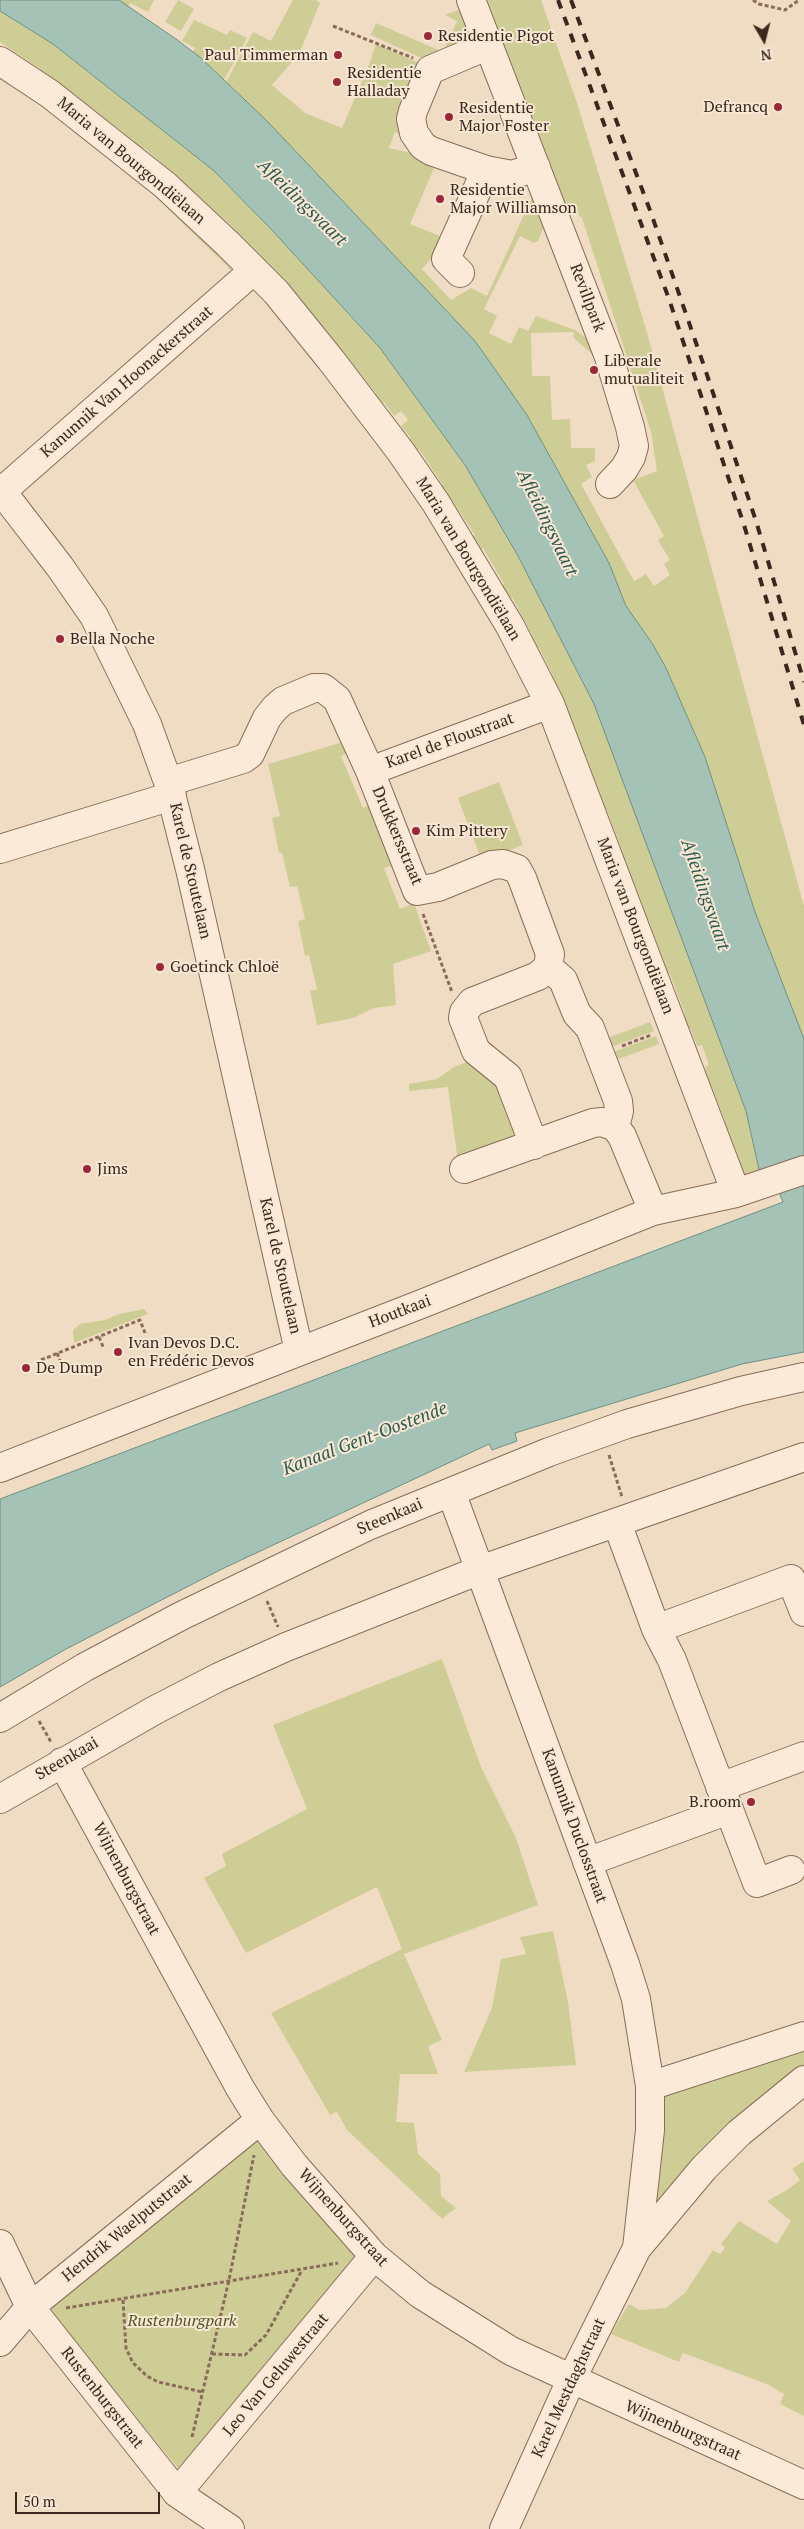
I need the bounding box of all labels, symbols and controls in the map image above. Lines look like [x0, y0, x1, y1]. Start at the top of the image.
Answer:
north arrow [739, 15, 789, 65]
place label: Residentie Pigot [438, 26, 554, 46]
marker: Residentie Pigot [422, 30, 434, 42]
place label: Paul Timmerman [205, 45, 328, 65]
text: N [760, 45, 773, 65]
marker: Paul Timmerman [332, 49, 344, 61]
place label: Residentie Halladay [347, 63, 422, 101]
marker: Residentie Halladay [331, 76, 343, 88]
street label: Maria van Bourgondiëlaan [53, 93, 209, 229]
place label: Defrancq [703, 97, 768, 117]
place label: Residentie Major Foster [459, 98, 549, 136]
marker: Defrancq [772, 101, 784, 113]
marker: Residentie Major Foster [443, 111, 455, 123]
water label: Afleidingsvaart [253, 155, 351, 251]
place label: Residentie Major Williamson [450, 180, 577, 218]
marker: Residentie Major Williamson [434, 193, 446, 205]
street label: Revillpark [565, 261, 609, 335]
street label: Kanunnik Van Hoonackerstraat [37, 302, 217, 462]
place label: Liberale mutualiteit [604, 351, 685, 389]
marker: Liberale mutualiteit [588, 364, 600, 376]
water label: Afleidingsvaart [512, 466, 582, 580]
street label: Maria van Bourgondiëlaan [411, 474, 525, 644]
place label: Bella Noche [70, 629, 155, 649]
marker: Bella Noche [54, 633, 66, 645]
street label: Karel de Floustraat [383, 709, 517, 773]
street label: Drukkersstraat [368, 784, 426, 888]
street label: Karel de Stoutelaan [165, 801, 215, 941]
place label: Kim Pittery [426, 821, 508, 841]
marker: Kim Pittery [410, 825, 422, 837]
street label: Maria van Bourgondiëlaan [592, 835, 678, 1017]
water label: Afleidingsvaart [676, 837, 734, 953]
place label: Goetinck Chloë [170, 957, 279, 977]
marker: Goetinck Chloë [154, 961, 166, 973]
place label: Jims [97, 1159, 128, 1179]
marker: Jims [81, 1163, 93, 1175]
street label: Karel de Stoutelaan [255, 1196, 305, 1336]
street label: Houtkaai [366, 1291, 434, 1333]
place label: Ivan Devos D.C. en Frédéric Devos [128, 1333, 254, 1371]
marker: Ivan Devos D.C. en Frédéric Devos [112, 1346, 124, 1358]
place label: De Dump [36, 1358, 103, 1378]
marker: De Dump [20, 1362, 32, 1374]
water label: Kanaal Gent-Oostende [280, 1398, 450, 1480]
street label: Steenkaai [354, 1495, 426, 1539]
street label: Steenkaai [32, 1733, 102, 1785]
street label: Kanunnik Duclosstraat [537, 1746, 611, 1906]
place label: B.room [689, 1792, 741, 1812]
marker: B.room [745, 1796, 757, 1808]
street label: Wijnenburgstraat [88, 1819, 164, 1939]
street label: Wijnenburgstraat [294, 2165, 392, 2271]
street label: Hendrik Waelputstraat [58, 2170, 196, 2286]
street label: Leo Van Geluwestraat [219, 2310, 333, 2440]
park label: Rustenburgpark [127, 2311, 237, 2331]
street label: Karel Mestdaghstraat [528, 2315, 610, 2461]
street label: Rustenburgstraat [56, 2343, 148, 2453]
street label: Wijnenburgstraat [622, 2397, 744, 2465]
scale bar [18, 2482, 162, 2514]
text: 50 m [23, 2491, 56, 2511]

